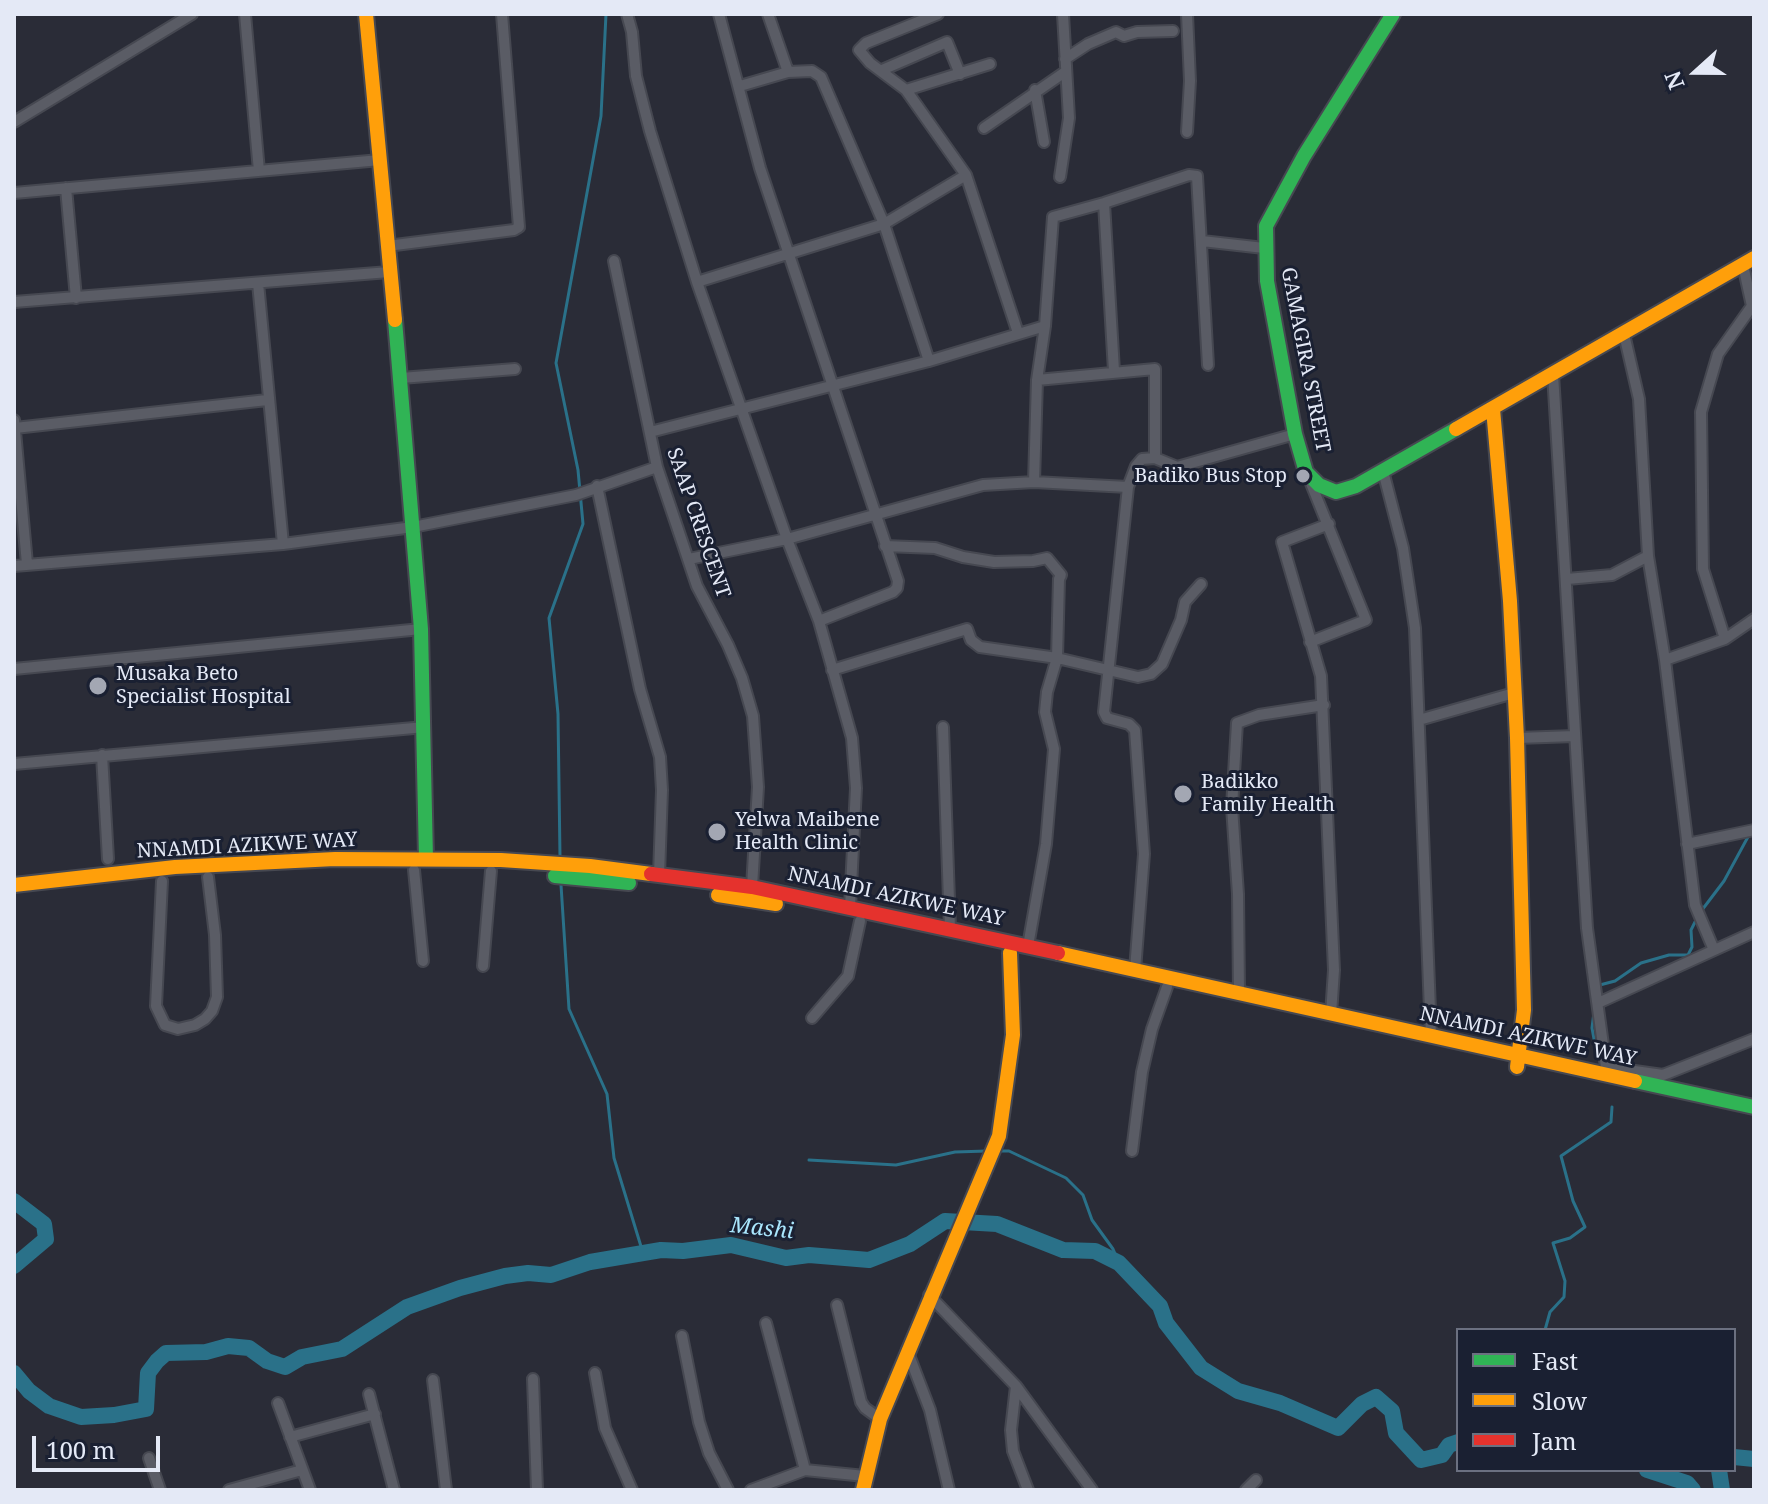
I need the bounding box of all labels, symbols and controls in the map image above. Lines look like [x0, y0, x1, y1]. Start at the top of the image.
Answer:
north arrow [1656, 32, 1736, 112]
text: N [1656, 67, 1691, 94]
street label: GAMAGIRA STREET [1275, 265, 1335, 455]
street label: SAAP CRESCENT [661, 445, 735, 601]
place label: Badiko Bus Stop [1134, 464, 1287, 488]
marker: Badiko Bus Stop [1294, 467, 1312, 485]
place label: Musaka Beto Specialist Hospital [116, 662, 291, 709]
marker: Musaka Beto Specialist Hospital [87, 675, 109, 697]
place label: Badikko Family Health [1201, 770, 1335, 817]
marker: Badikko Family Health [1172, 783, 1194, 805]
place label: Yelwa Maibene Health Clinic [735, 808, 880, 855]
marker: Yelwa Maibene Health Clinic [706, 821, 728, 843]
street label: NNAMDI AZIKWE WAY [136, 828, 358, 864]
street label: NNAMDI AZIKWE WAY [785, 862, 1007, 932]
street label: NNAMDI AZIKWE WAY [1417, 1002, 1639, 1072]
water label: Mashi [729, 1213, 795, 1245]
legend [1456, 1328, 1736, 1472]
text: Fast [1532, 1344, 1578, 1377]
text: Slow [1532, 1384, 1587, 1417]
scale bar [36, 1420, 164, 1470]
text: Jam [1532, 1424, 1577, 1457]
text: 100 m [46, 1433, 115, 1466]

